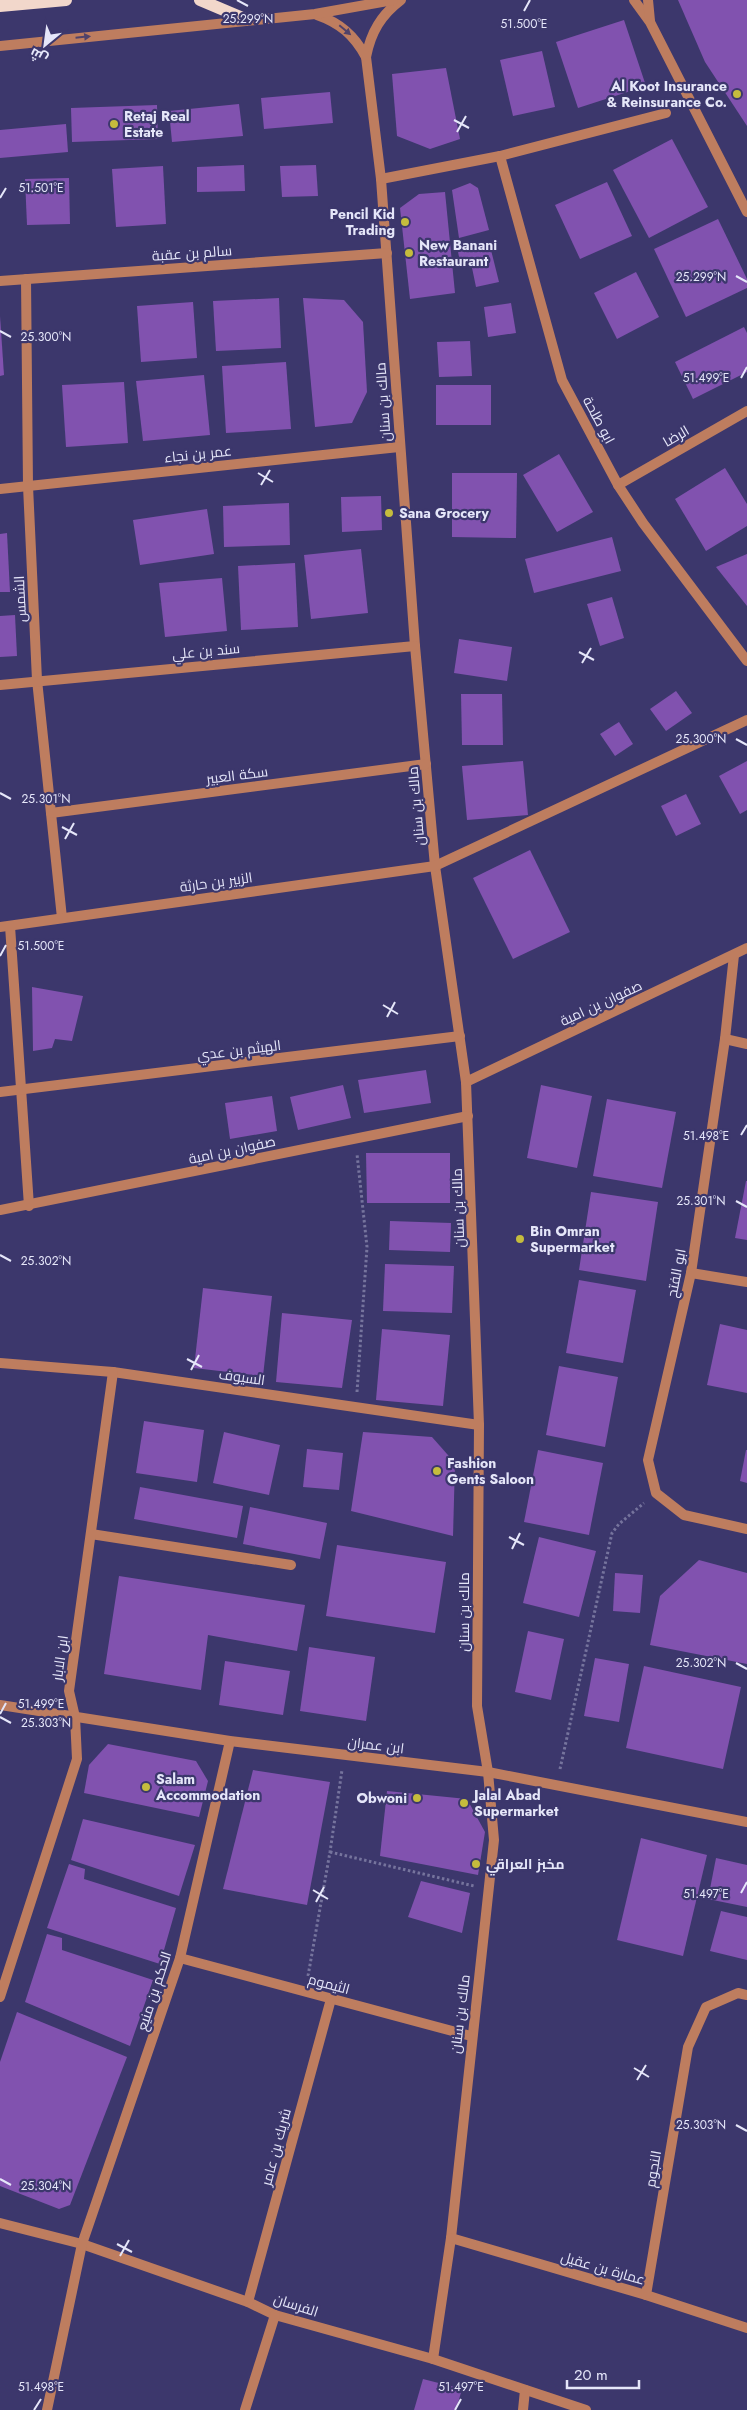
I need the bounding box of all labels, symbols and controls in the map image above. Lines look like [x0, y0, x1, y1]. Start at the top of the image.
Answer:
text: 25.299°N [223, 10, 273, 28]
text: 51.500°E [501, 15, 547, 33]
north arrow [20, 20, 70, 70]
one-way arrow [338, 24, 351, 35]
one-way arrow [76, 33, 92, 41]
text: ش [26, 43, 51, 69]
place label: Al Koot Insurance & Reinsurance Co. [606, 76, 727, 112]
marker: Al Koot Insurance & Reinsurance Co. [731, 88, 743, 100]
place label: Retaj Real Estate [124, 106, 190, 142]
marker: Retaj Real Estate [108, 118, 120, 130]
text: 51.501°E [18, 179, 64, 197]
place label: Pencil Kid Trading [330, 204, 395, 240]
marker: Pencil Kid Trading [399, 216, 411, 228]
place label: New Banani Restaurant [419, 235, 497, 271]
street label: سالم بن عقبة [151, 240, 233, 266]
marker: New Banani Restaurant [403, 247, 415, 259]
text: 25.299°N [676, 268, 726, 286]
text: 25.300°N [21, 328, 71, 346]
street label: مالك بن سنان [370, 362, 396, 442]
text: 51.499°E [683, 369, 729, 387]
street label: ابو طلحة [578, 393, 620, 447]
street label: الرضا [659, 420, 693, 452]
street label: عمر بن نجاء [163, 441, 233, 467]
place label: Sana Grocery [399, 503, 489, 523]
marker: Sana Grocery [383, 507, 395, 519]
street label: الشمس [9, 575, 31, 623]
street label: سند بن علي [171, 638, 241, 666]
text: 25.300°N [676, 730, 726, 748]
street label: سكة العبير [204, 761, 269, 789]
street label: مالك بن سنان [403, 766, 429, 846]
text: 25.301°N [22, 790, 70, 808]
street label: الزبير بن حارثة [178, 867, 254, 897]
text: 51.500°E [18, 937, 64, 955]
street label: صفوان بن امية [557, 975, 645, 1031]
street label: الهيثم بن عدي [196, 1035, 282, 1067]
text: 51.498°E [683, 1127, 729, 1145]
street label: صفوان بن امية [187, 1131, 277, 1169]
street label: مالك بن سنان [447, 1168, 469, 1248]
text: 25.301°N [677, 1192, 725, 1210]
place label: Bin Omran Supermarket [530, 1221, 615, 1257]
marker: Bin Omran Supermarket [514, 1233, 526, 1245]
street label: ابو الفتح [661, 1247, 691, 1299]
text: 25.302°N [21, 1252, 71, 1270]
street label: السيوف [218, 1364, 266, 1390]
place label: Fashion Gents Saloon [447, 1453, 534, 1489]
marker: Fashion Gents Saloon [431, 1465, 443, 1477]
street label: مالك بن سنان [454, 1572, 474, 1652]
street label: ابن الابار [47, 1634, 73, 1683]
text: 25.302°N [676, 1654, 726, 1672]
text: 51.499°E [18, 1695, 64, 1713]
text: 25.303°N [21, 1714, 71, 1732]
street label: ابن عمران [347, 1732, 405, 1758]
place label: Salam Accommodation [155, 1769, 260, 1805]
marker: Salam Accommodation [140, 1781, 152, 1793]
place label: Jalal Abad Supermarket [471, 1785, 559, 1821]
place label: Obwoni [356, 1788, 407, 1808]
marker: Obwoni [411, 1792, 423, 1804]
marker: Jalal Abad Supermarket [458, 1797, 470, 1809]
place label: مخبز العراقي [486, 1854, 564, 1876]
marker: مخبز العراقي [470, 1858, 482, 1870]
text: 51.497°E [683, 1885, 729, 1903]
street label: الحكم بن منيع [132, 1949, 176, 2033]
street label: الثيموم [306, 1969, 352, 1999]
street label: مالك بن سنان [445, 1973, 475, 2055]
street label: شريك بن عامر [256, 2106, 296, 2189]
text: 25.303°N [676, 2116, 726, 2134]
street label: النجوم [640, 2149, 666, 2189]
text: 25.304°N [21, 2177, 71, 2195]
street label: عمارة بن عقيل [559, 2246, 647, 2290]
street label: الفرسان [271, 2288, 321, 2322]
scale bar [567, 2358, 640, 2390]
text: 20 m [574, 2364, 608, 2386]
text: 51.498°E [18, 2378, 64, 2396]
text: 51.497°E [438, 2378, 484, 2396]

